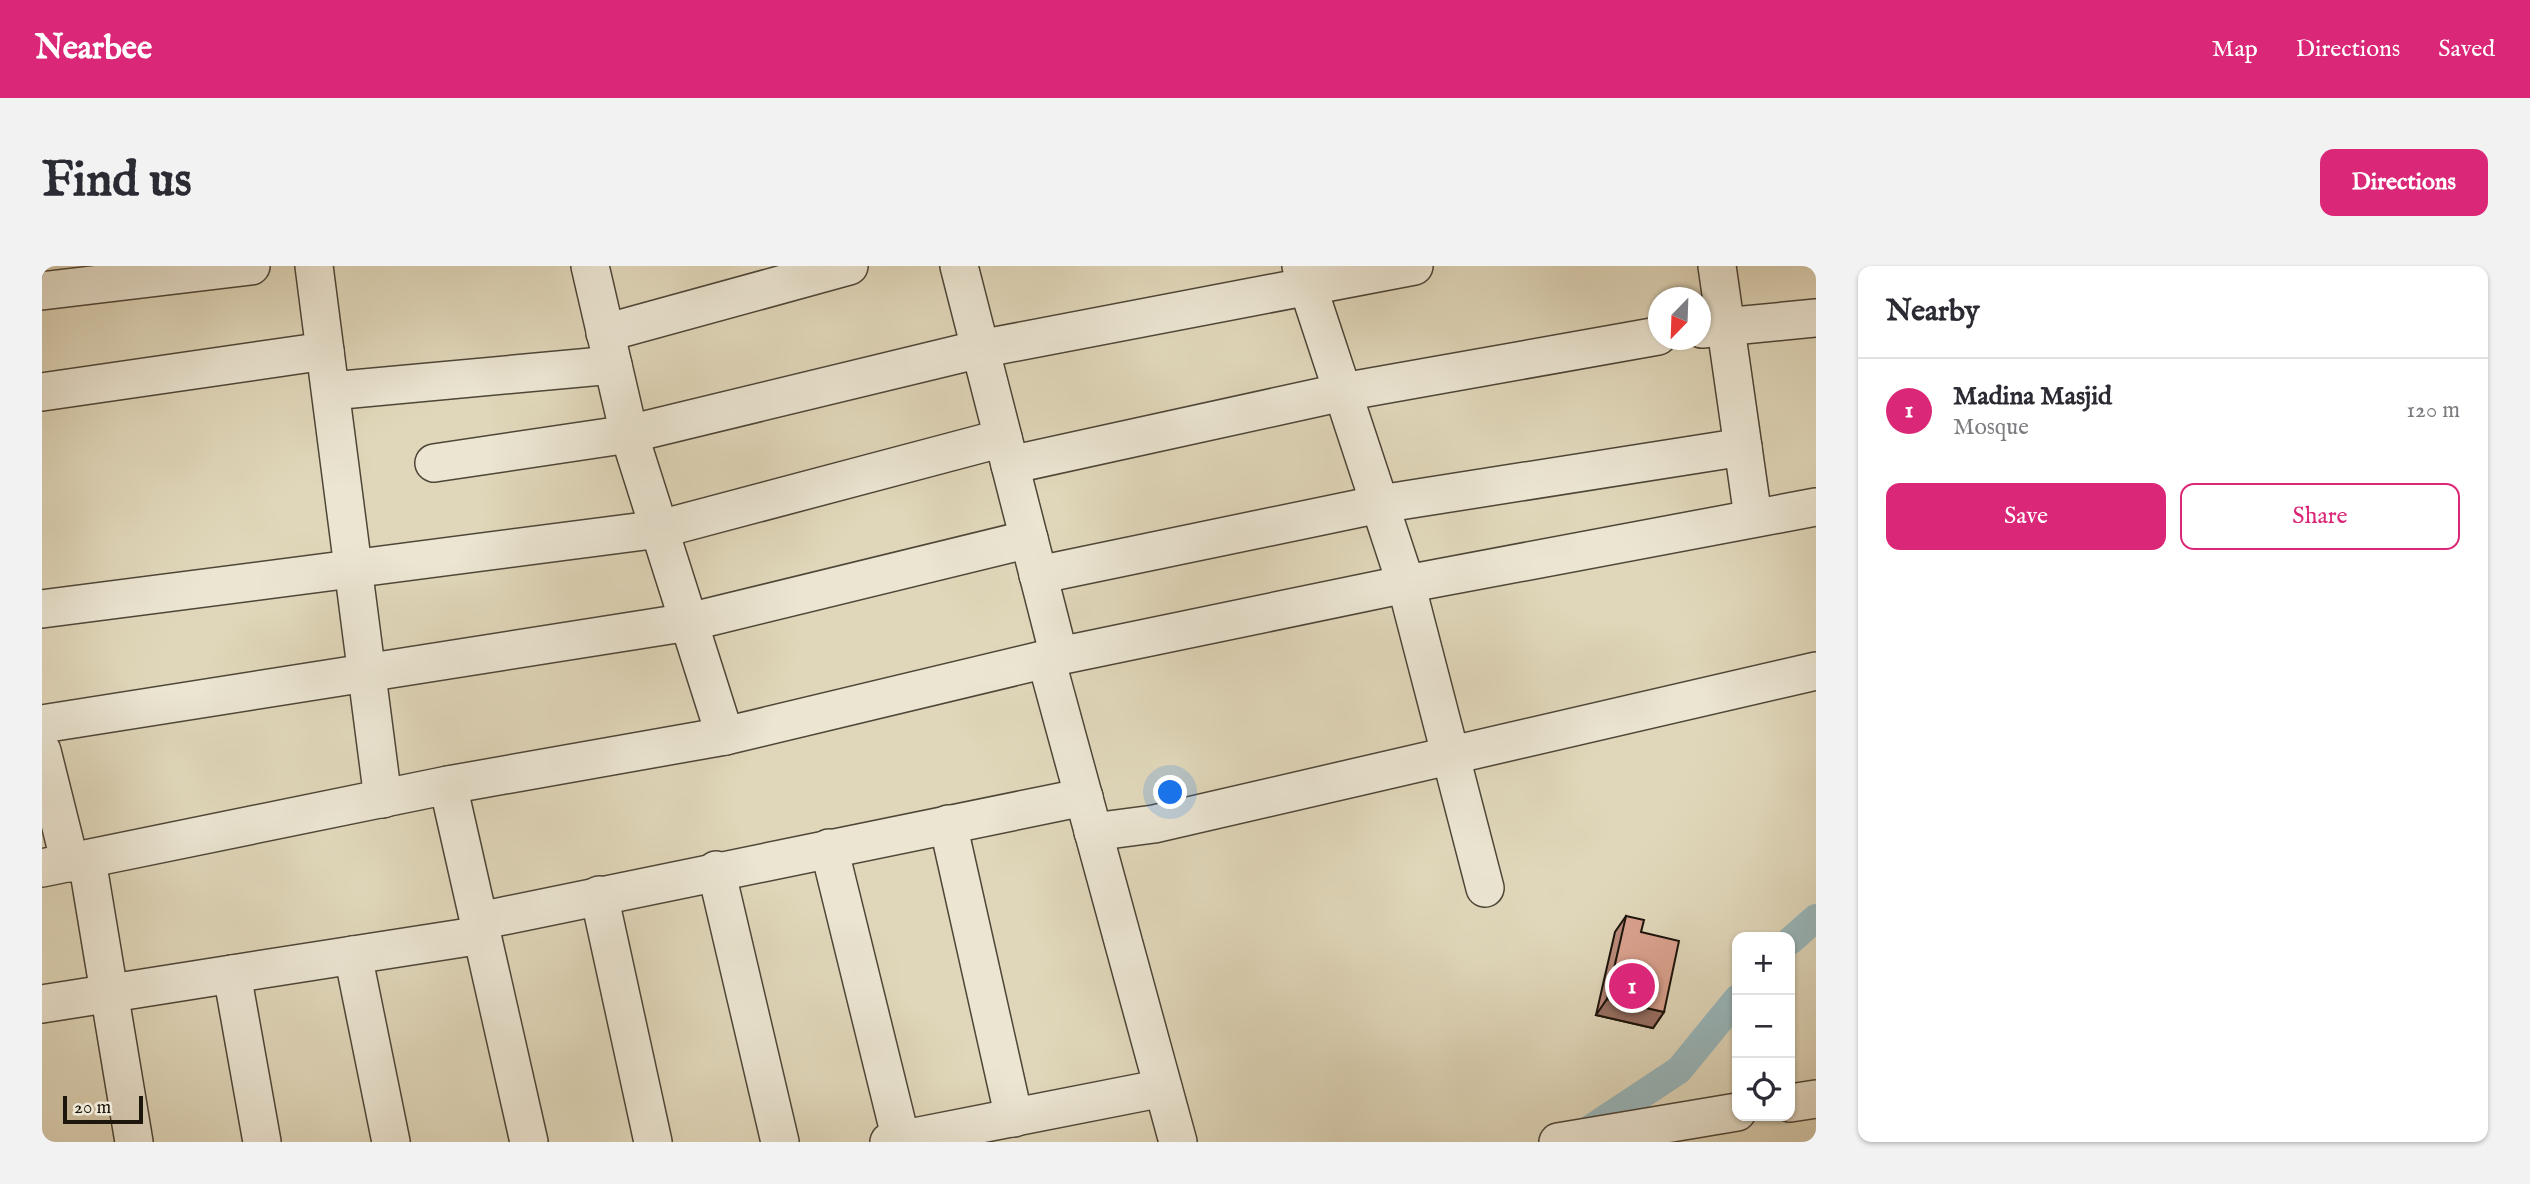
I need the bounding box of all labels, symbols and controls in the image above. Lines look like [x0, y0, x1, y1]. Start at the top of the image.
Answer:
text: Nearbee [35, 28, 152, 70]
text: Map [2212, 34, 2258, 65]
text: Directions [2296, 34, 2400, 65]
text: Saved [2438, 34, 2495, 65]
button: Directions [2320, 149, 2488, 216]
text: Find us [42, 151, 192, 213]
north arrow [1648, 287, 1711, 350]
text: Nearby [1886, 293, 1979, 331]
text: Madina Masjid [1953, 380, 2112, 413]
text: 1 [1905, 396, 1913, 425]
text: 120 m [2407, 396, 2460, 425]
text: Mosque [1953, 413, 2029, 442]
button: Save [1886, 483, 2166, 550]
button: Share [2180, 483, 2460, 550]
your location [1153, 775, 1187, 809]
map controls [1732, 932, 1795, 1121]
button: + [1732, 932, 1795, 995]
pin: 1 [1609, 960, 1655, 1012]
button: − [1732, 995, 1795, 1058]
button: locate [1732, 1058, 1795, 1121]
scale bar [63, 1093, 144, 1125]
text: 20 m [74, 1096, 111, 1120]

